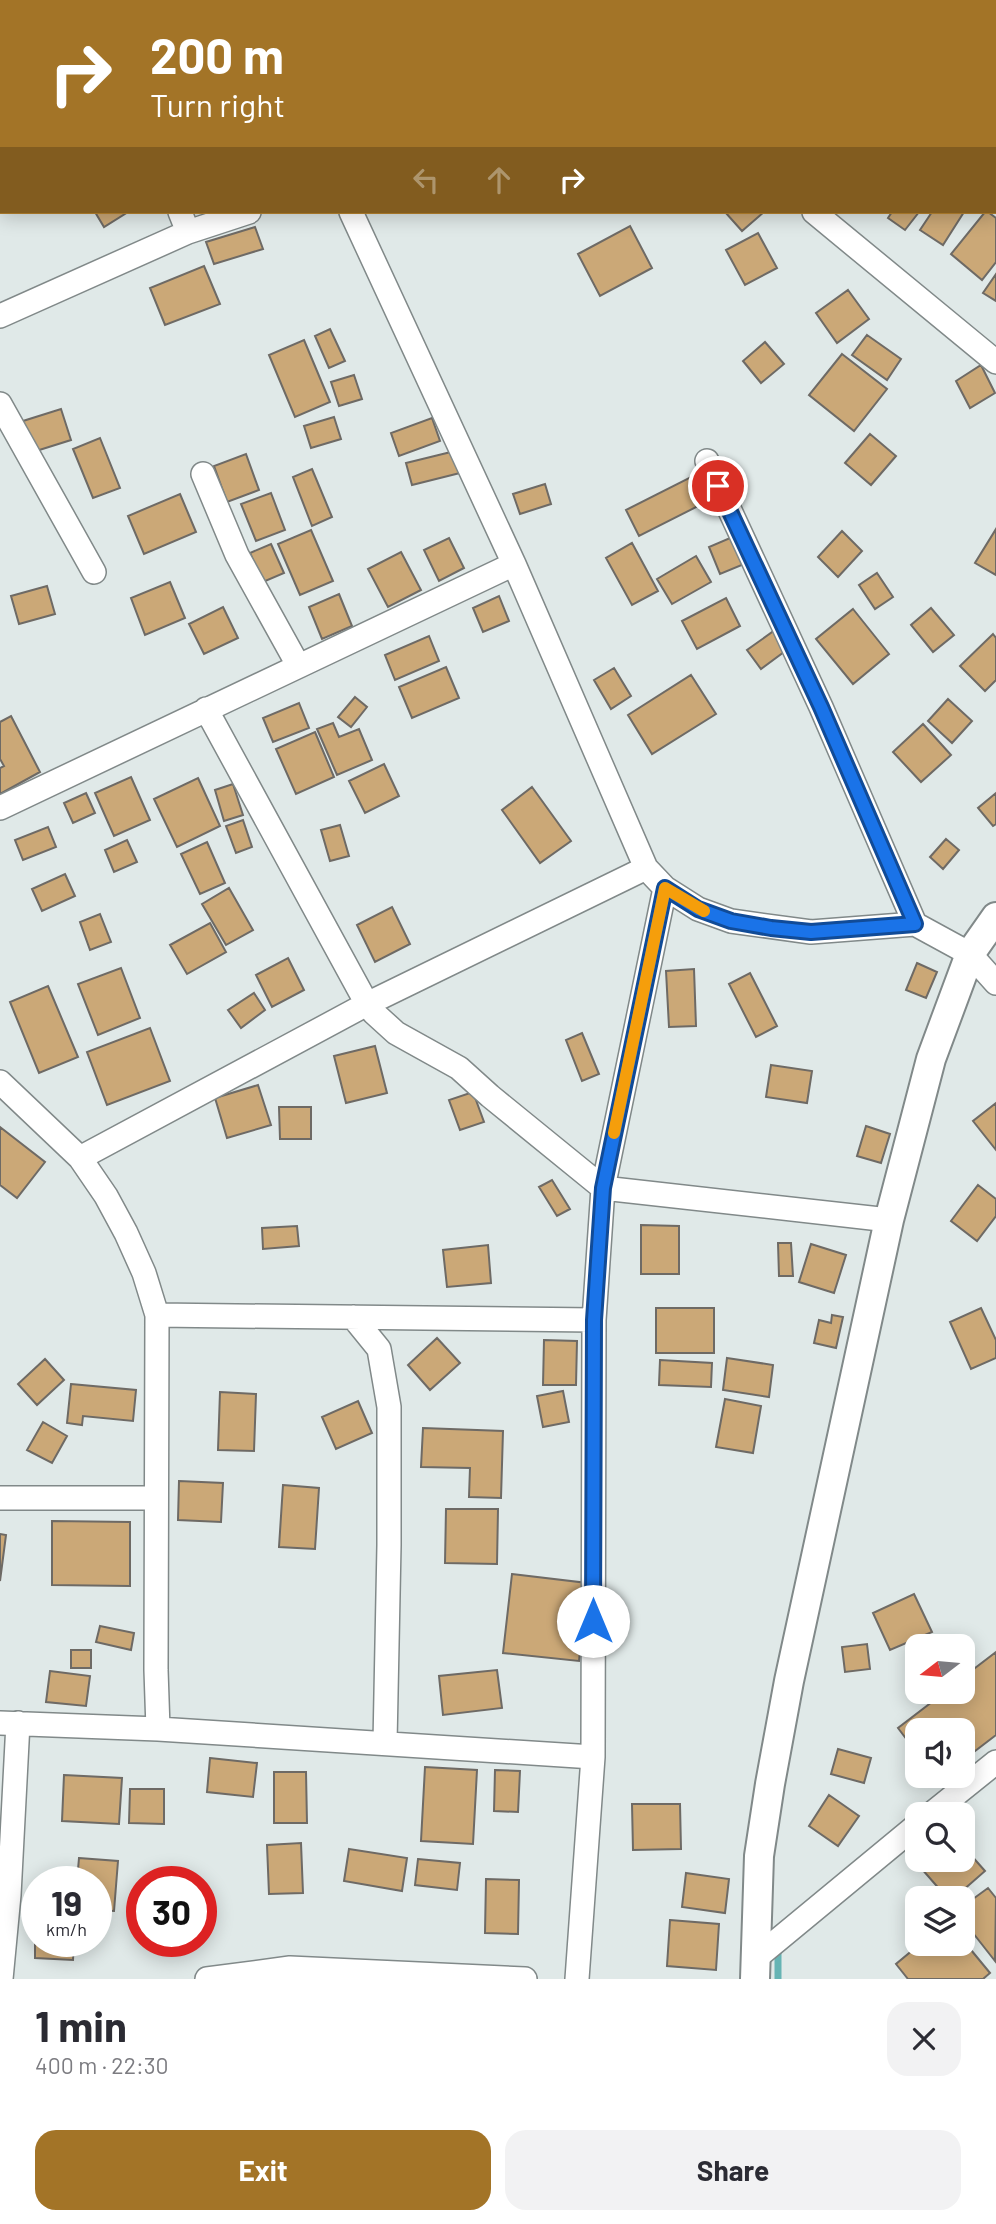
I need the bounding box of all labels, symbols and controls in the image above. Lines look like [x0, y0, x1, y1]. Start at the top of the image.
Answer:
text: 200 m [150, 25, 284, 84]
icon: right [35, 28, 126, 119]
text: Turn right [150, 85, 285, 123]
icon: left [407, 161, 445, 199]
icon: ahead [480, 161, 518, 199]
icon: right [553, 161, 591, 199]
pin [688, 456, 748, 516]
icon: arrive [699, 467, 737, 505]
position arrow [556, 1584, 630, 1658]
north arrow [905, 1634, 975, 1704]
map controls [905, 1634, 975, 1956]
button: sound [905, 1718, 975, 1788]
button: search [905, 1802, 975, 1872]
speed limit sign: 30 [126, 1866, 217, 1957]
text: 19 [51, 1881, 82, 1923]
button: layers [905, 1886, 975, 1956]
text: km/h [46, 1918, 87, 1940]
text: 1 min [35, 2000, 127, 2050]
button: close [887, 2002, 961, 2076]
text: 400 m · 22:30 [35, 2051, 169, 2079]
button: Exit [35, 2130, 491, 2210]
button: Share [505, 2130, 961, 2210]

